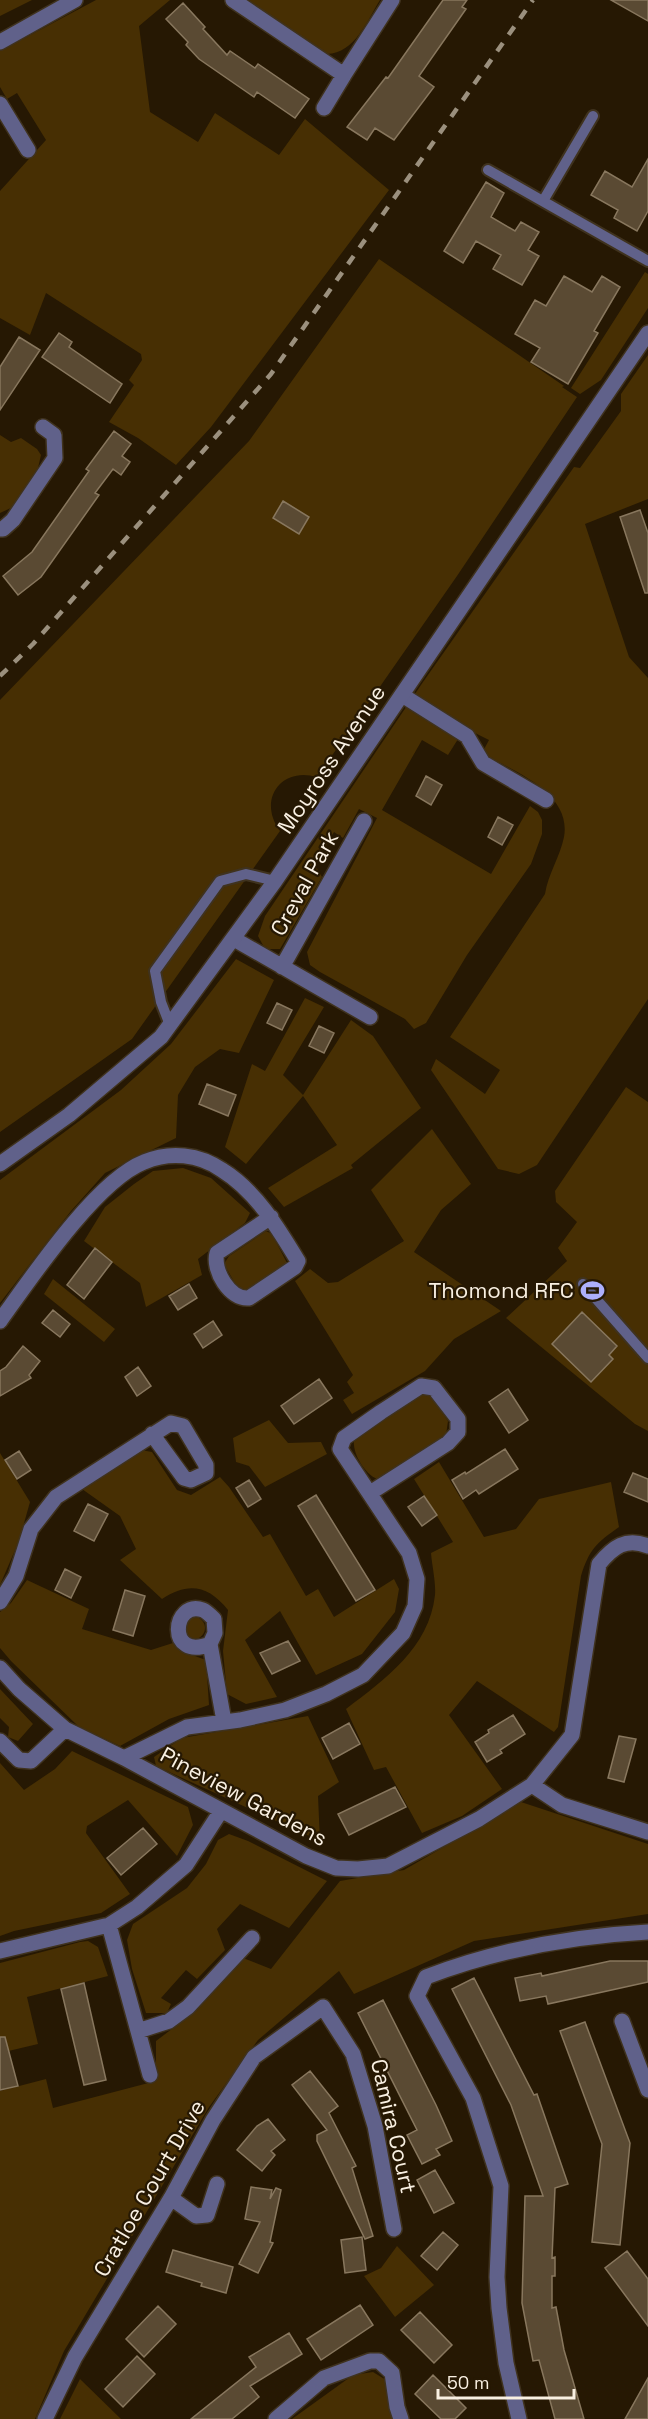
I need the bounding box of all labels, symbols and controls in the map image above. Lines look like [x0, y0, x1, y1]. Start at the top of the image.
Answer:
street label: Moyross Avenue [271, 679, 391, 839]
street label: Creval Park [264, 826, 344, 940]
place label: Thomond RFC [428, 1276, 574, 1304]
sports icon: Thomond RFC [579, 1277, 605, 1303]
street label: Pineview Gardens [156, 1740, 332, 1852]
street label: Camira Court [365, 2056, 423, 2196]
street label: Cratloe Court Drive [87, 2095, 211, 2281]
scale bar [438, 2362, 574, 2400]
text: 50 m [447, 2371, 489, 2394]

